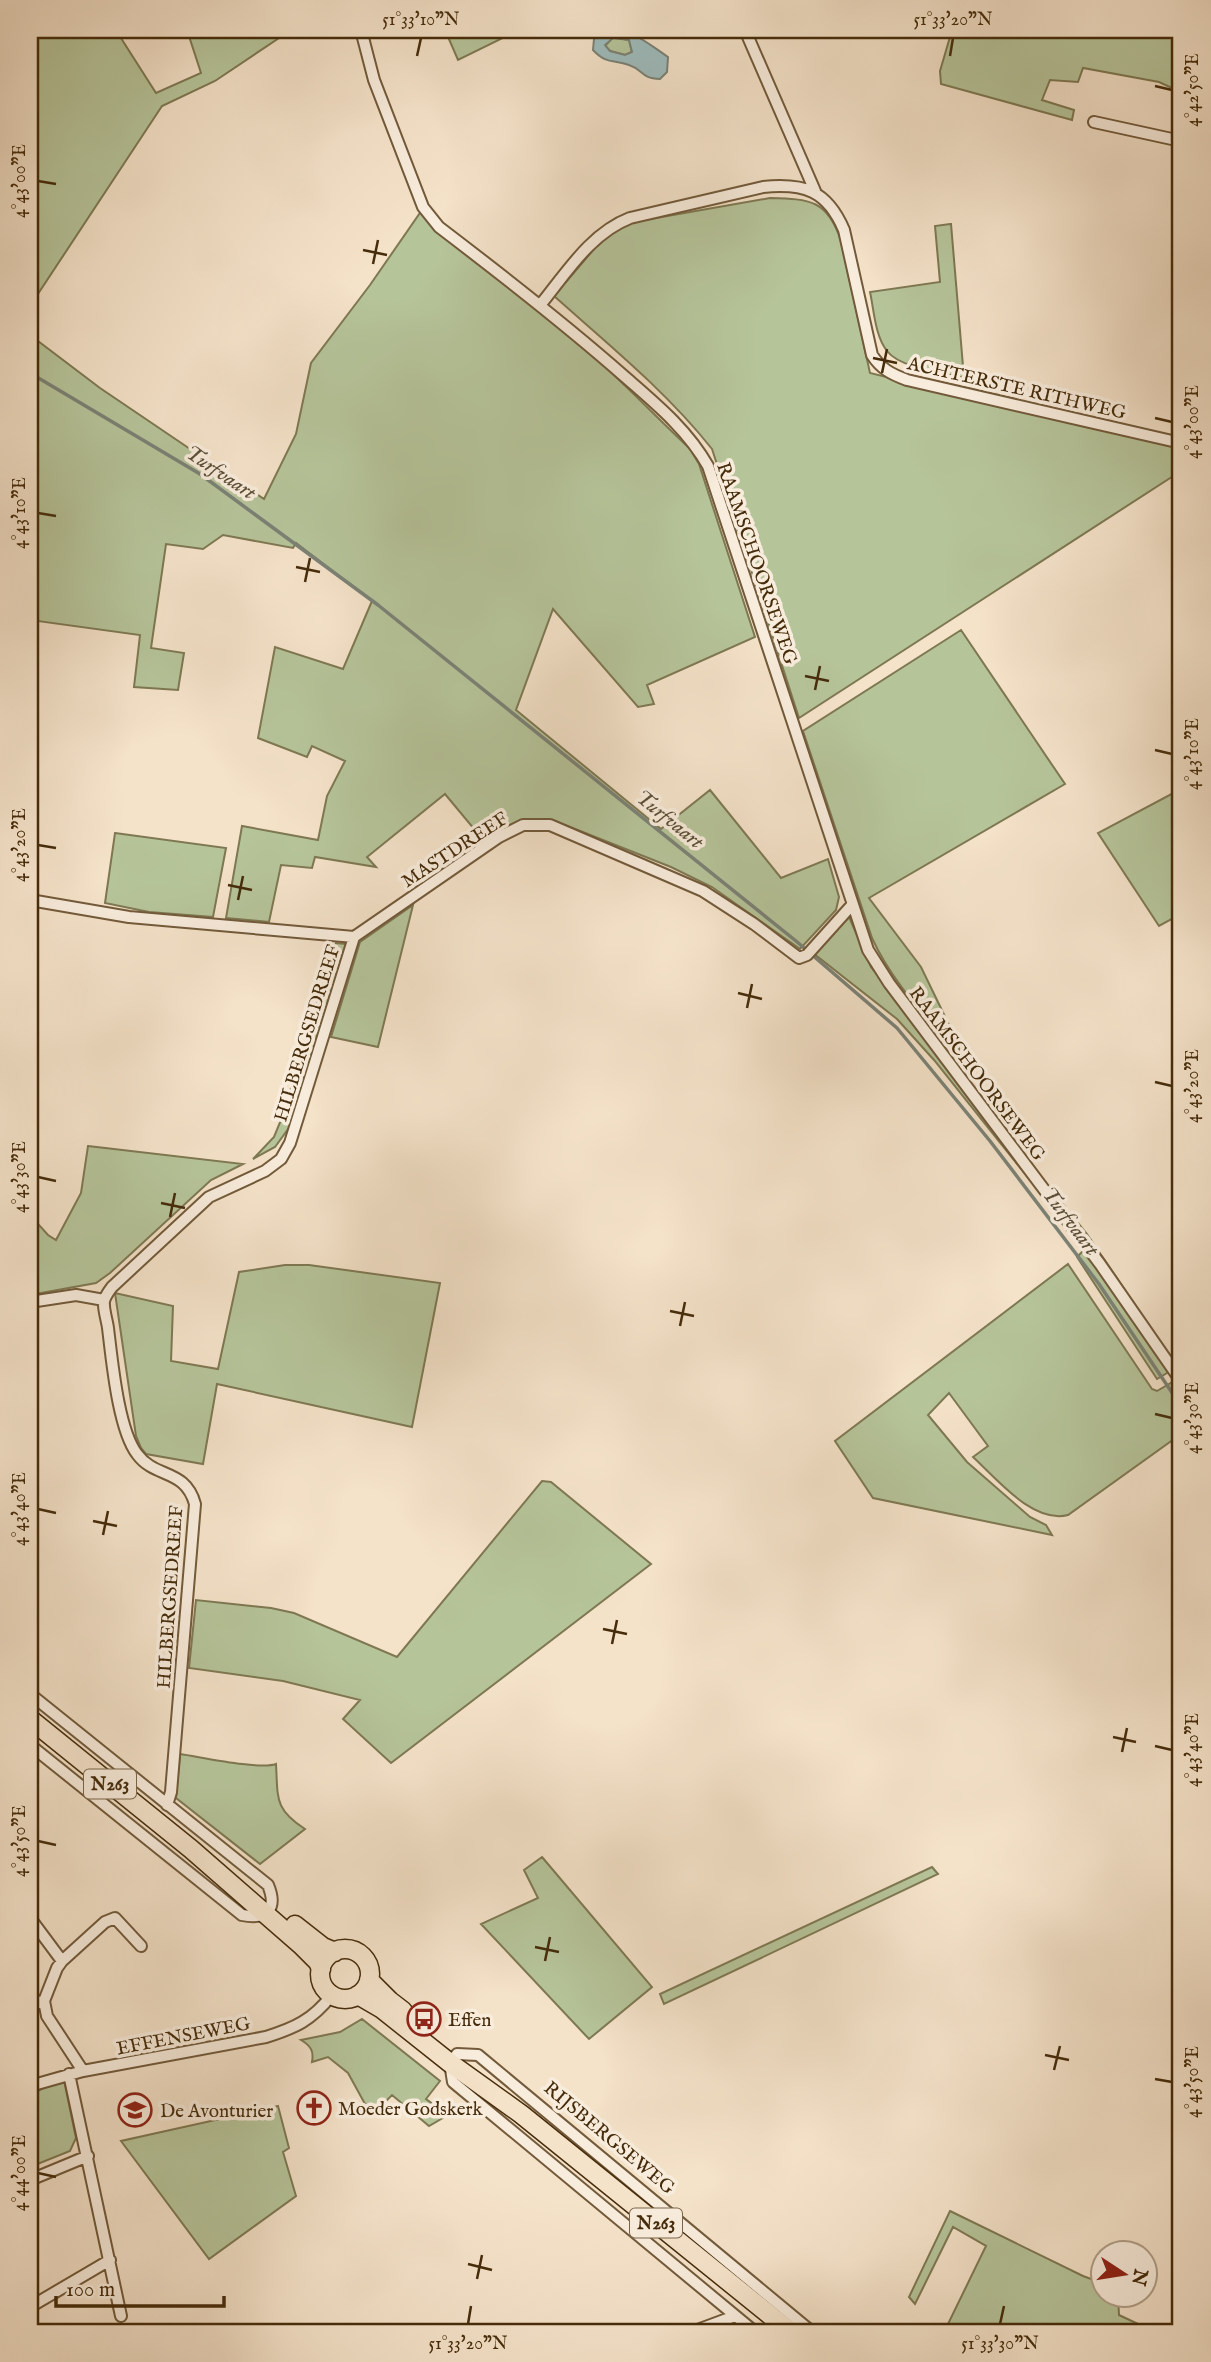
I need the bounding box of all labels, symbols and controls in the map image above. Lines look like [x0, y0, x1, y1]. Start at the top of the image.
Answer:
text: 51°33'10"N [382, 9, 460, 32]
text: 51°33'20"N [913, 9, 993, 32]
text: 4°42'50"E [1182, 53, 1205, 127]
text: 4°43'00"E [9, 144, 32, 218]
street label: ACHTERSTE RITHWEG [904, 352, 1128, 426]
text: 4°43'00"E [1182, 385, 1205, 459]
water label: Turfvaart [179, 440, 262, 507]
street label: RAAMSCHOORSEWEG [710, 459, 802, 668]
text: 4°43'10"E [9, 477, 32, 549]
text: 4°43'10"E [1182, 718, 1205, 790]
water label: Turfvaart [630, 785, 710, 857]
street label: MASTDREEF [397, 807, 513, 894]
text: 4°43'20"E [9, 808, 32, 882]
street label: HILBERGSEDREEF [270, 942, 346, 1125]
street label: RAAMSCHOORSEWEG [903, 982, 1050, 1166]
text: 4°43'20"E [1182, 1049, 1205, 1123]
text: 4°43'30"E [9, 1141, 32, 1213]
water label: Turfvaart [1035, 1182, 1105, 1263]
text: 4°43'30"E [1182, 1382, 1205, 1454]
text: 4°43'40"E [9, 1472, 32, 1546]
street label: HILBERGSEDREEF [153, 1505, 189, 1690]
text: 4°43'40"E [1182, 1713, 1205, 1787]
road number: N263 [84, 1770, 136, 1798]
text: 4°43'50"E [9, 1805, 32, 1877]
bus stop icon: Effen [405, 2000, 443, 2038]
place label: Effen [448, 2009, 491, 2033]
street label: EFFENSEWEG [114, 2012, 252, 2062]
text: 4°43'50"E [1182, 2046, 1205, 2118]
street label: RIJSBERGSEWEG [538, 2077, 679, 2200]
church icon: Moeder Godskerk [295, 2089, 333, 2127]
school or university icon: De Avonturier [116, 2091, 154, 2129]
place label: Moeder Godskerk [338, 2098, 483, 2122]
place label: De Avonturier [160, 2100, 273, 2124]
text: 4°44'00"E [9, 2135, 32, 2211]
road number: N263 [630, 2208, 682, 2238]
north arrow [1088, 2240, 1158, 2310]
scale bar [56, 2264, 224, 2308]
text: N [1125, 2266, 1152, 2288]
text: 100 m [66, 2277, 115, 2304]
text: 51°33'20"N [428, 2333, 508, 2356]
text: 51°33'30"N [961, 2333, 1039, 2356]

